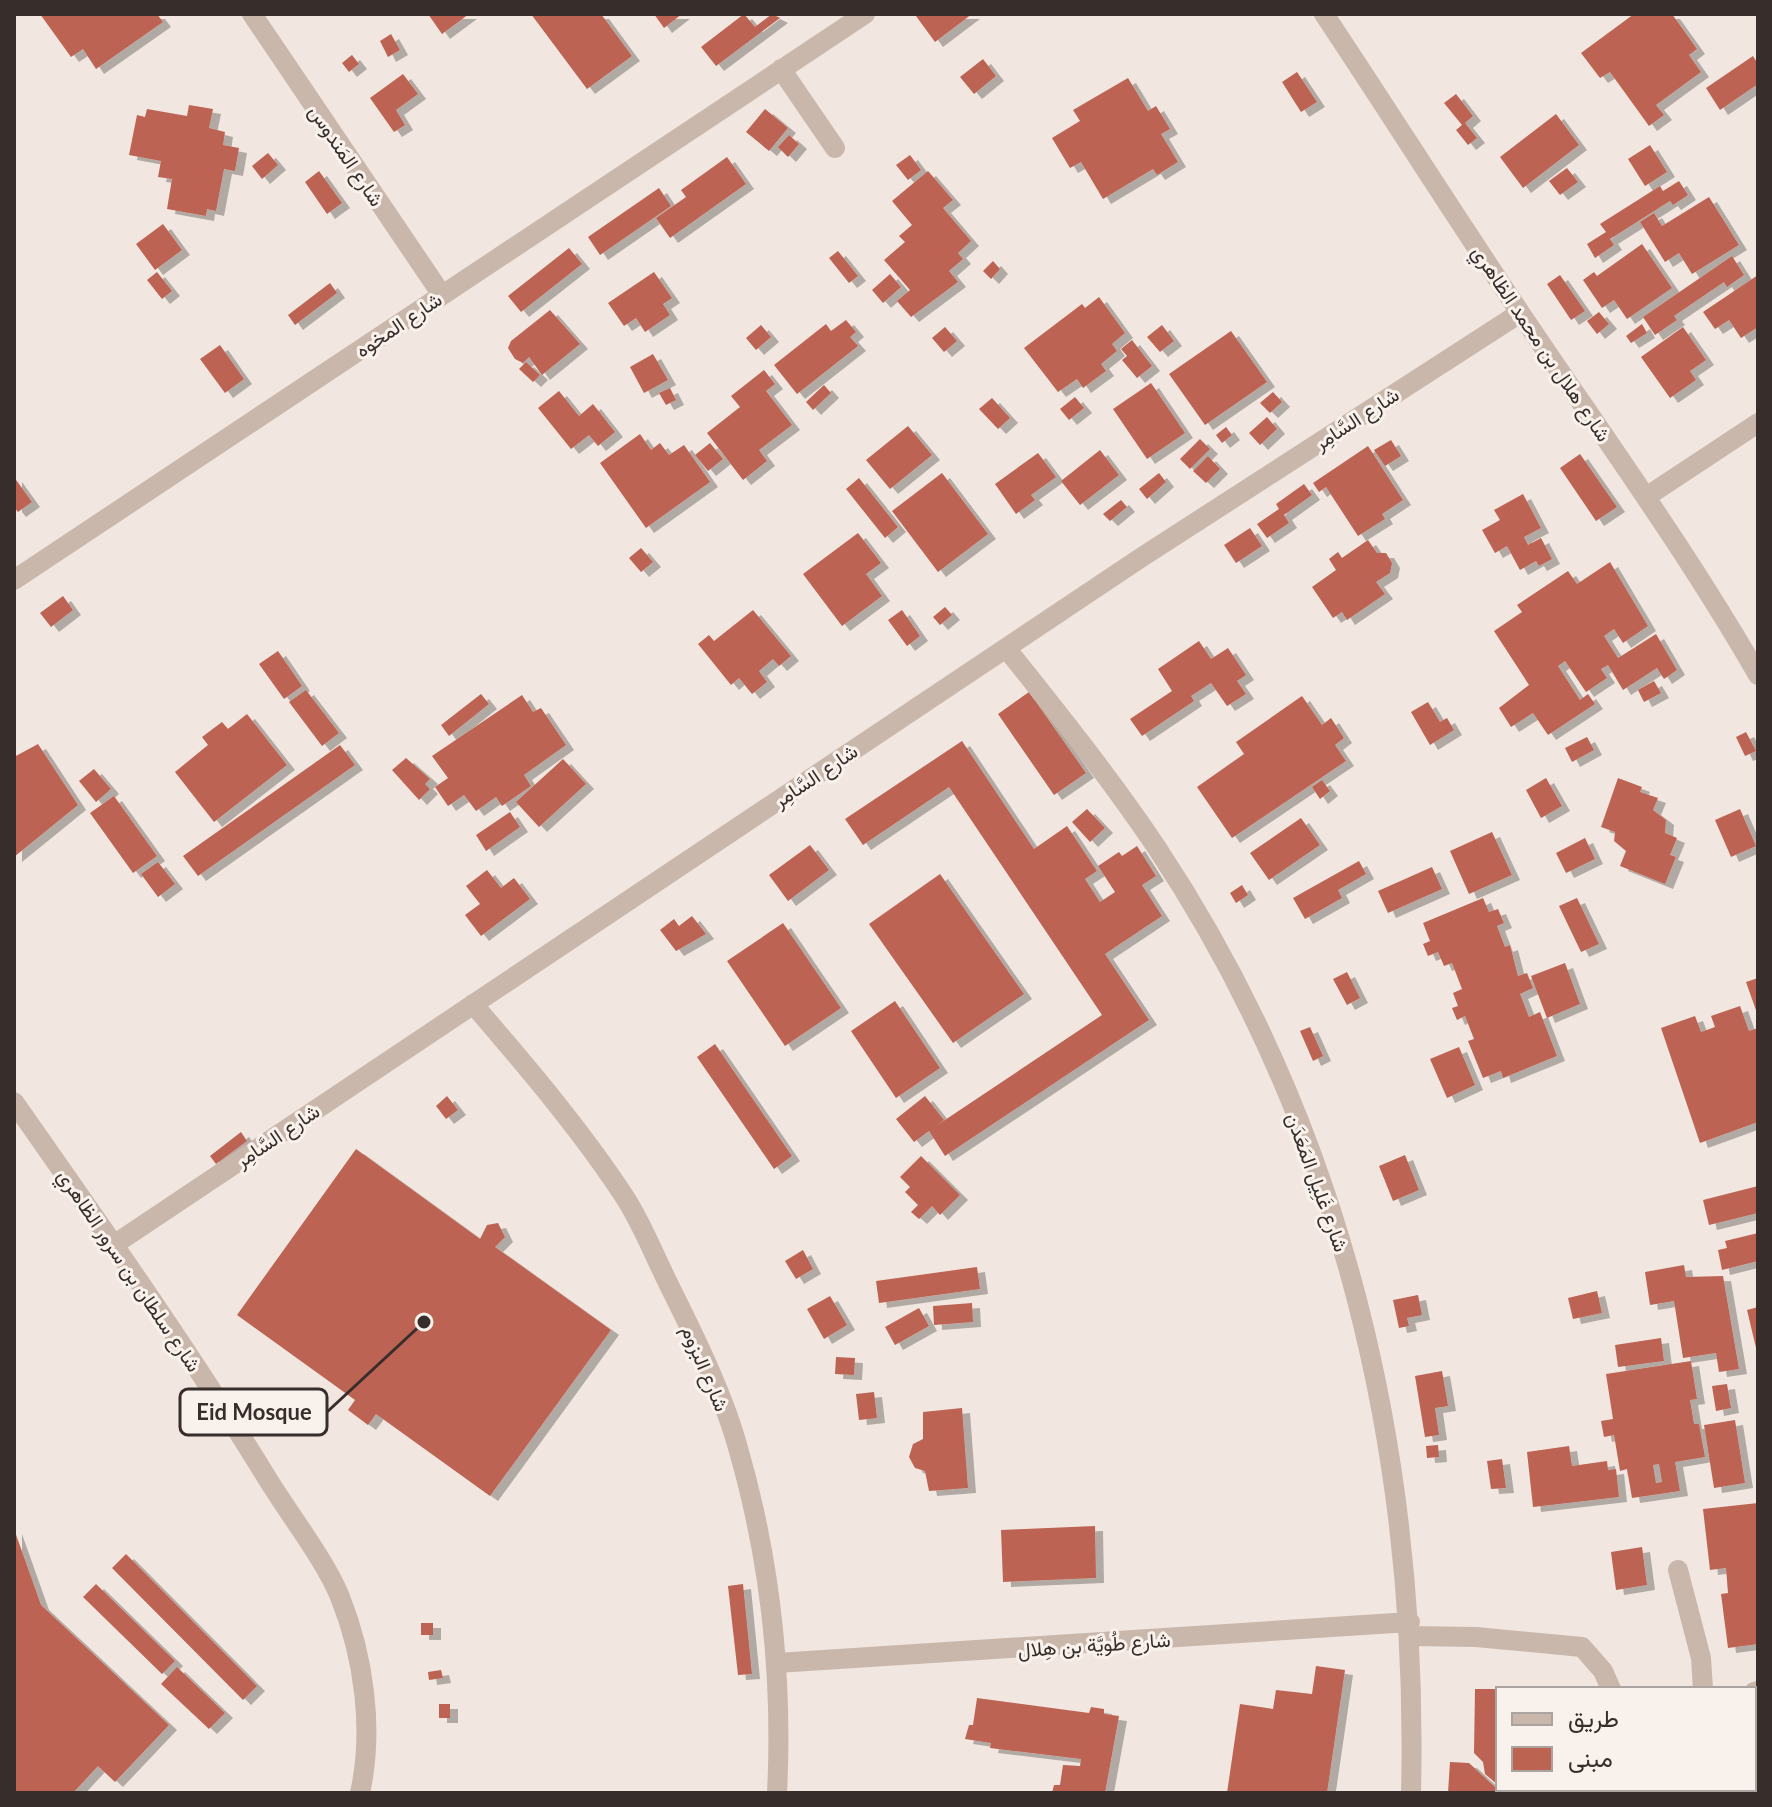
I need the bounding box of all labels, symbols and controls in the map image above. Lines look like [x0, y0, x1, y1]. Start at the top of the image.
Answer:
street label: شارع المَندوس [302, 100, 390, 212]
street label: شارع هلال بن محمد الظاهري [1462, 241, 1617, 449]
street label: شارع المخوه [350, 286, 447, 364]
street label: شارع السَّامِر [1308, 382, 1405, 457]
street label: شارع السَّامِر [768, 738, 863, 815]
street label: شارع السَّامِر [230, 1098, 325, 1175]
street label: شارع غَلِيل المَعَدَن [1279, 1109, 1354, 1256]
street label: شارع سلطان بن سرور الظاهري [48, 1164, 207, 1379]
street label: شارع البزوم [674, 1321, 735, 1416]
callout: Eid Mosque [180, 1389, 327, 1435]
text: Eid Mosque [196, 1398, 312, 1425]
street label: شارع طُويَّة بن هِلال [1017, 1627, 1171, 1664]
legend [1496, 1687, 1756, 1791]
text: طريق [1568, 1703, 1619, 1734]
text: مبنى [1568, 1743, 1613, 1773]

